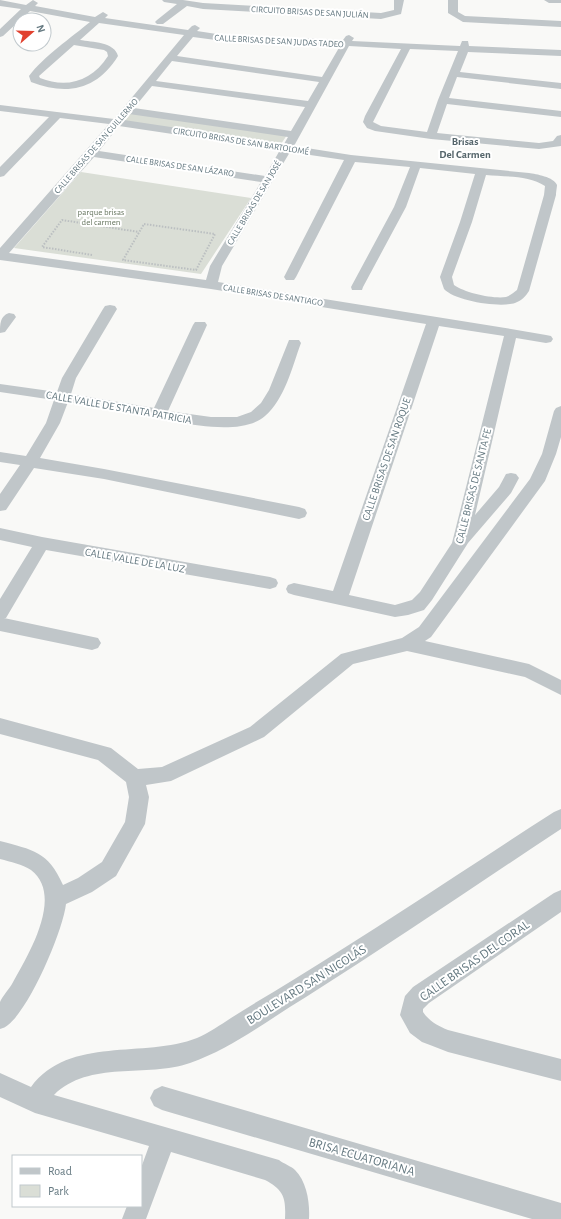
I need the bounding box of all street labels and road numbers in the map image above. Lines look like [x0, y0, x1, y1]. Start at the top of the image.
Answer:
street label: CIRCUITO BRISAS DE SAN JULIÁN [251, 4, 369, 20]
street label: CALLE BRISAS DE SAN JUDAS TADEO [214, 34, 344, 49]
street label: CALLE BRISAS DE SAN GUILLERMO [53, 97, 140, 195]
street label: CIRCUITO BRISAS DE SAN BARTOLOMÉ [173, 125, 310, 157]
street label: CALLE BRISAS DE SAN LÁZARO [125, 153, 235, 179]
street label: CALLE BRISAS DE SAN JOSÉ [225, 159, 283, 247]
street label: CALLE BRISAS DE SANTIAGO [222, 283, 324, 308]
street label: CALLE VALLE DE STANTA PATRICIA [45, 389, 193, 426]
street label: CALLE BRISAS DE SAN ROQUE [360, 396, 413, 522]
street label: CALLE BRISAS DE SANTA FE [454, 427, 493, 545]
street label: CALLE VALLE DE LA LUZ [84, 546, 186, 575]
street label: CALLE BRISAS DEL CORAL [418, 918, 533, 1004]
street label: BOULEVARD SAN NICOLÁS [244, 942, 369, 1027]
street label: BRISA ECUATORIANA [307, 1136, 417, 1179]

